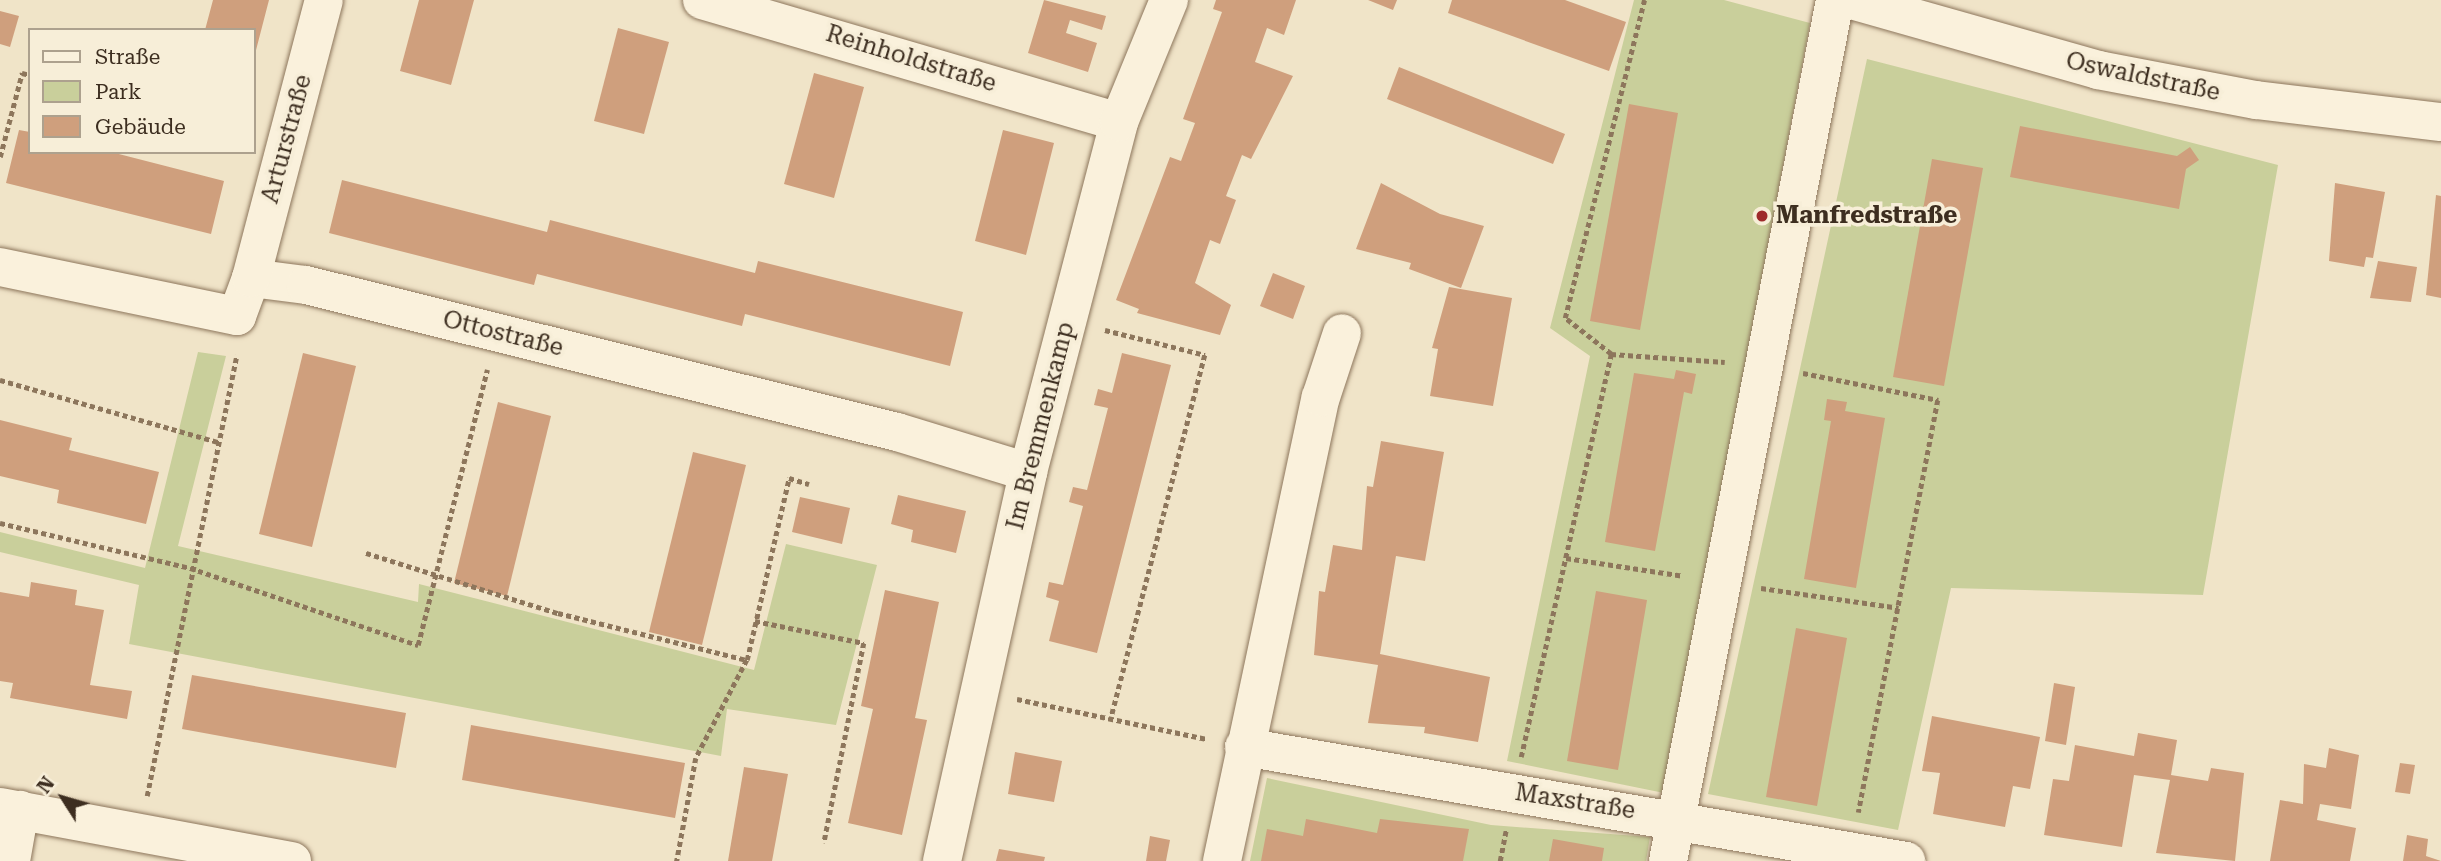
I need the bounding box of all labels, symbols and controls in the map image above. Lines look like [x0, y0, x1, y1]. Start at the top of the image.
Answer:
street label: Reinholdstraße [822, 19, 1000, 99]
legend [28, 28, 256, 154]
text: Straße [95, 45, 160, 69]
street label: Oswaldstraße [2063, 47, 2223, 107]
street label: Arturstraße [256, 72, 318, 206]
text: Park [95, 80, 141, 104]
text: Gebäude [95, 115, 186, 139]
place label: Manfredstraße [1776, 202, 1957, 230]
marker: Manfredstraße [1754, 208, 1770, 224]
street label: Ottostraße [440, 305, 566, 363]
street label: Im Bremmenkamp [1001, 319, 1081, 533]
north arrow [28, 763, 98, 833]
text: N [32, 772, 59, 798]
street label: Maxstraße [1513, 778, 1637, 826]

